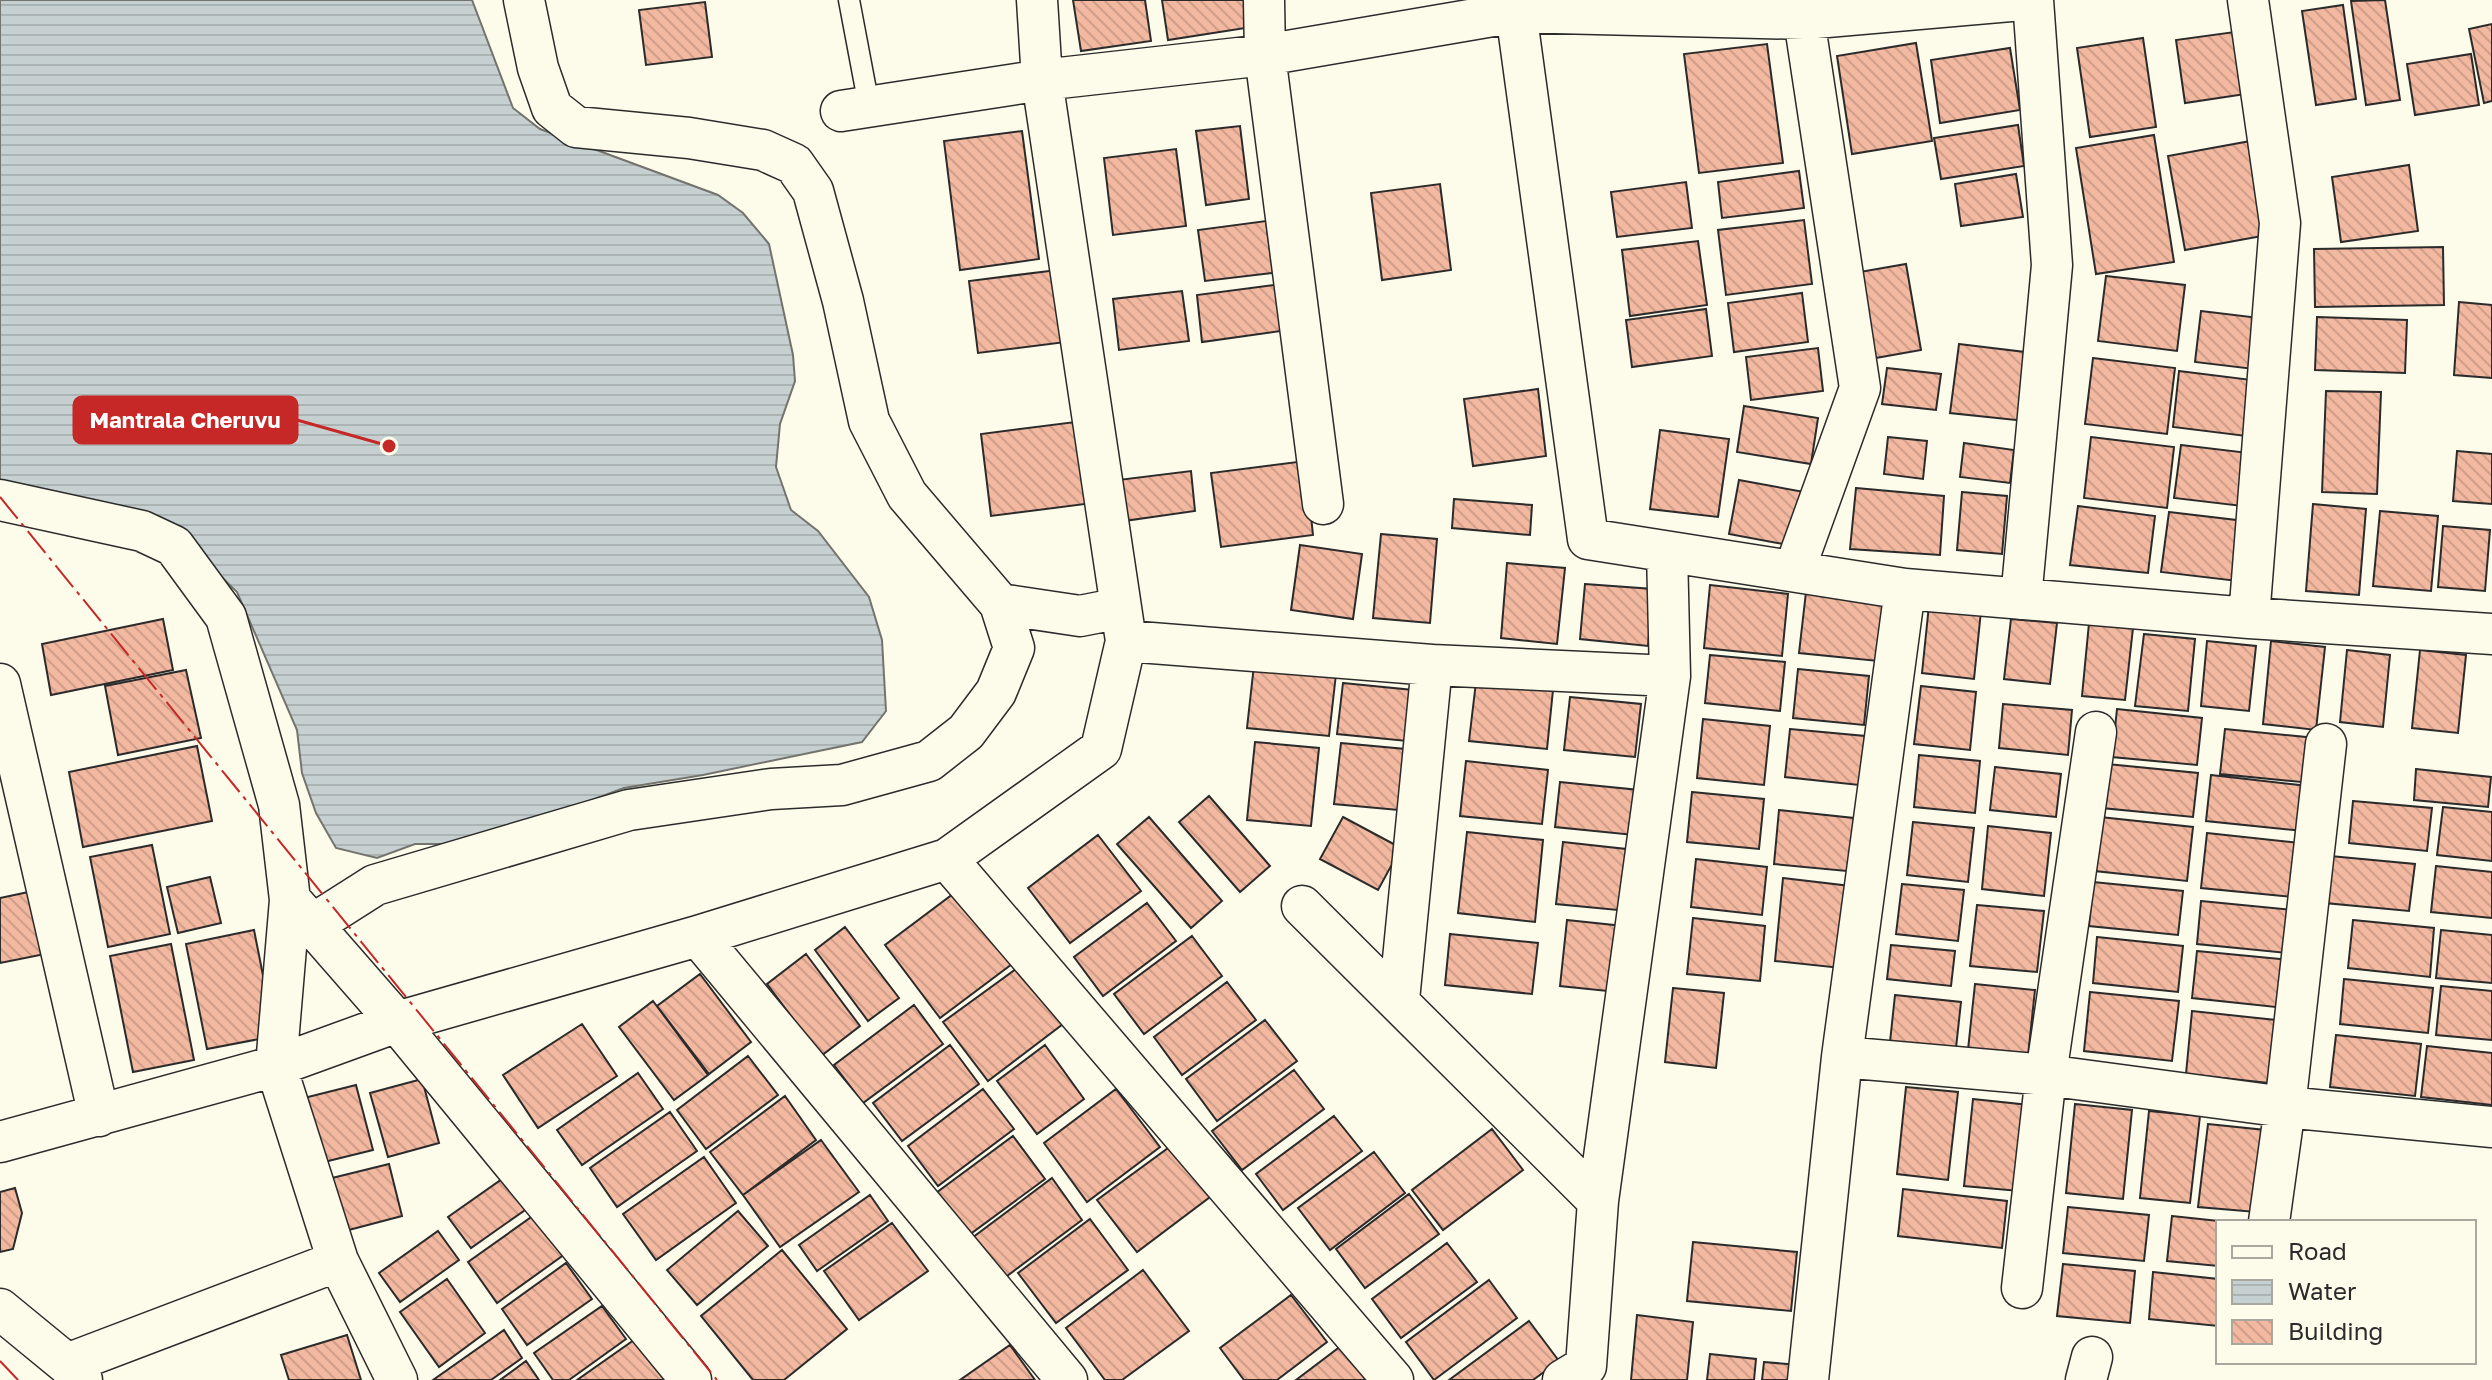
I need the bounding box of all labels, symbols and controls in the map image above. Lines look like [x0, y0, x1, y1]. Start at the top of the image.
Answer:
callout: Mantrala Cheruvu [74, 397, 297, 443]
text: Mantrala Cheruvu [90, 406, 280, 433]
legend [2216, 1220, 2476, 1364]
text: Road [2288, 1236, 2347, 1265]
text: Water [2288, 1276, 2356, 1305]
text: Building [2288, 1316, 2383, 1345]

